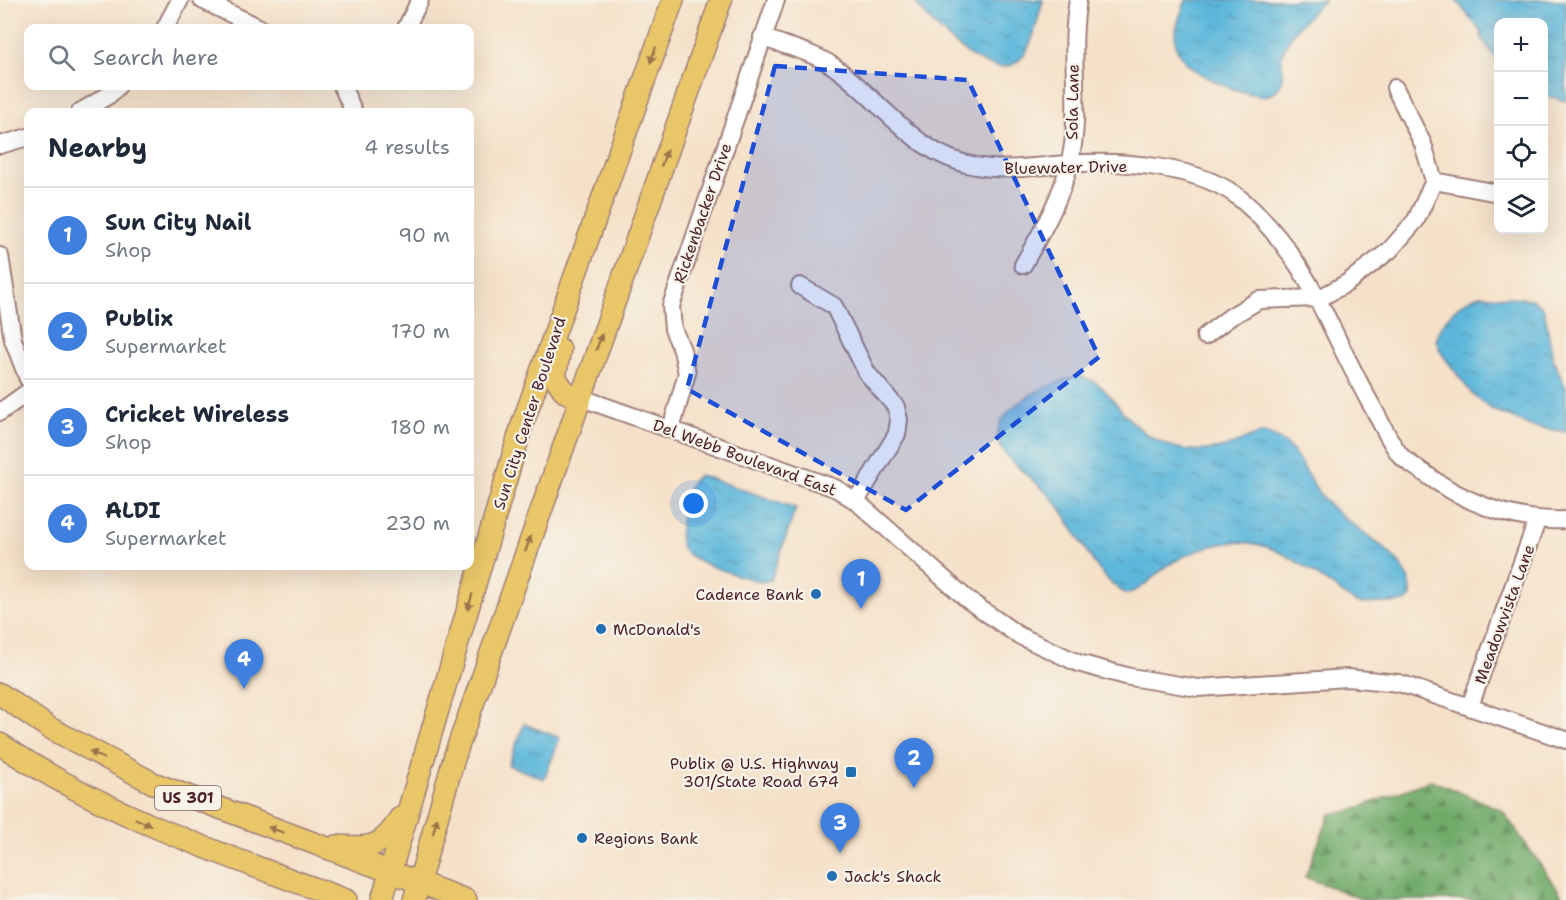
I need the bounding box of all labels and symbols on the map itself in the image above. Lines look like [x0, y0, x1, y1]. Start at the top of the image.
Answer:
one-way arrow [648, 46, 658, 64]
street label: Sola Lane [1061, 64, 1084, 140]
street label: Rickenbacker Drive [669, 140, 736, 286]
one-way arrow [660, 149, 670, 167]
street label: Bluewater Drive [1004, 156, 1128, 179]
street label: Sun City Center Boulevard [488, 314, 571, 512]
one-way arrow [595, 333, 604, 351]
street label: Del Webb Boulevard East [650, 414, 840, 501]
your location [679, 489, 708, 518]
one-way arrow [524, 535, 533, 553]
street label: Meadowvista Lane [1469, 541, 1539, 687]
pin: 1 [842, 560, 880, 609]
place label: Cadence Bank [695, 584, 804, 605]
marker: Cadence Bank [809, 587, 823, 601]
one-way arrow [464, 593, 474, 611]
place label: McDonald's [613, 619, 701, 640]
marker: McDonald's [594, 622, 608, 636]
pin: 4 [224, 640, 264, 689]
pin: 2 [894, 738, 934, 788]
one-way arrow [88, 750, 105, 760]
place label: Publix @ U.S. Highway 301/State Road 674 [670, 753, 839, 792]
marker: Publix @ U.S. Highway 301/State Road 674 [844, 765, 858, 779]
road number: US 301 [155, 786, 221, 810]
pin: 3 [820, 804, 860, 853]
one-way arrow [431, 817, 440, 835]
one-way arrow [134, 818, 152, 828]
one-way arrow [267, 825, 285, 835]
place label: Regions Bank [594, 828, 698, 849]
marker: Regions Bank [575, 831, 589, 845]
place label: Jack's Shack [844, 866, 942, 887]
marker: Jack's Shack [825, 869, 839, 883]

